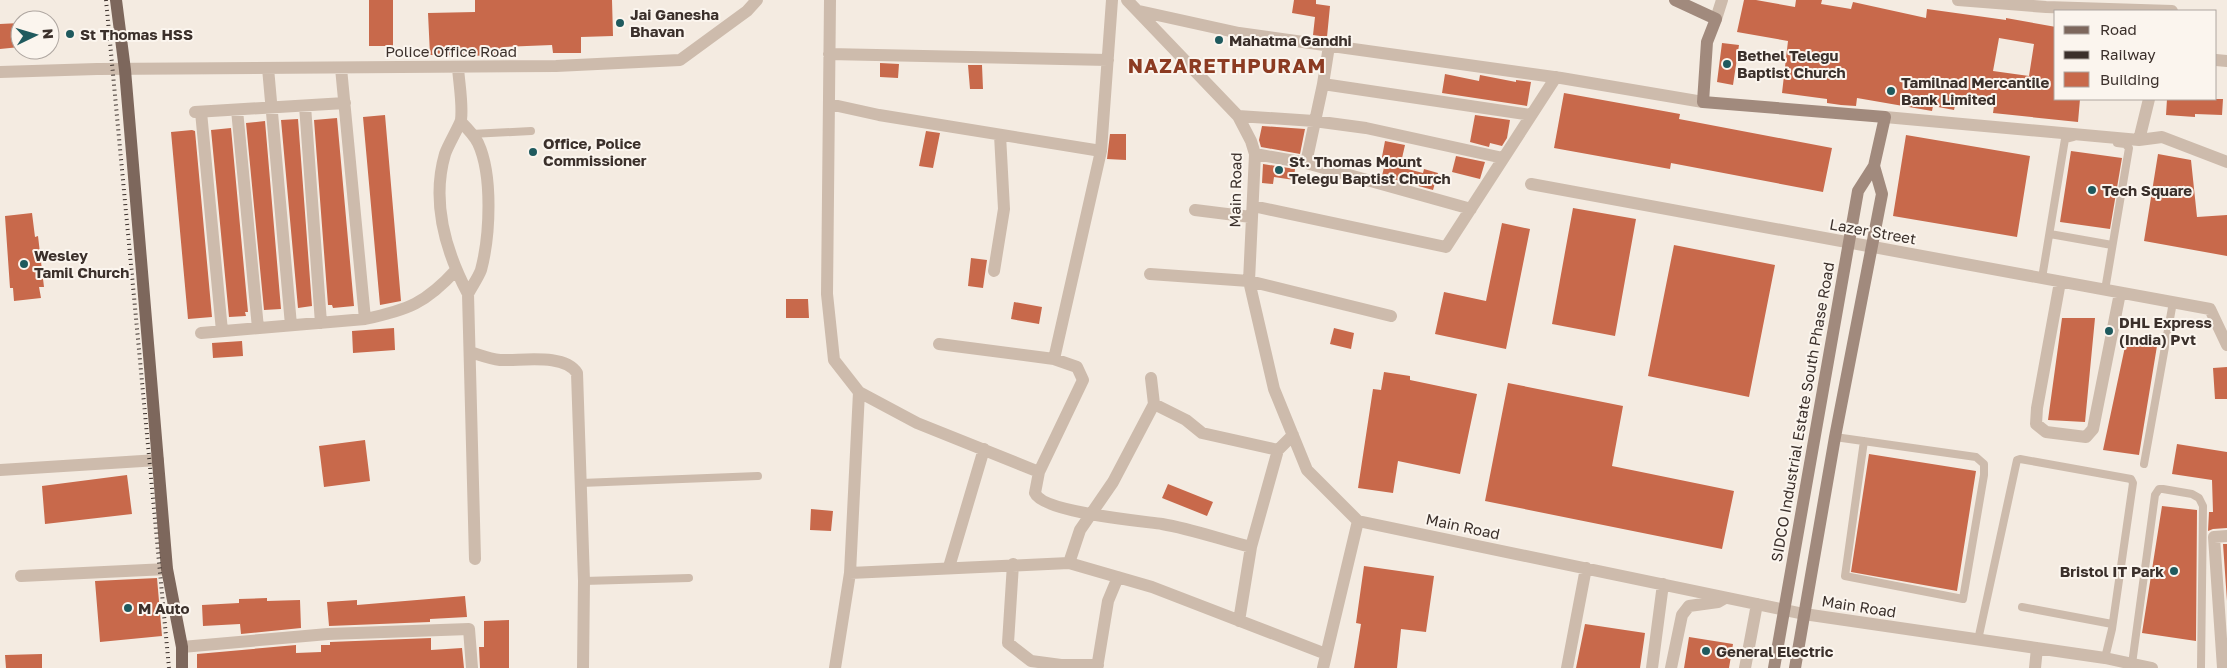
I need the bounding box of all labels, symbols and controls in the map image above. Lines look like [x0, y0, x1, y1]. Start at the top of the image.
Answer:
place label: Jai Ganesha Bhavan [630, 5, 719, 40]
north arrow [10, 10, 60, 60]
legend [2054, 10, 2217, 100]
marker: Jai Ganesha Bhavan [614, 17, 626, 29]
text: Road [2100, 20, 2137, 38]
place label: St Thomas HSS [80, 25, 193, 43]
text: N [40, 28, 57, 40]
marker: St Thomas HSS [64, 28, 76, 40]
place label: Mahatma Gandhi [1229, 31, 1352, 49]
marker: Mahatma Gandhi [1213, 34, 1225, 46]
street label: Police Office Road [385, 42, 517, 60]
text: Railway [2100, 45, 2156, 63]
place label: Bethel Telegu Baptist Church [1737, 46, 1846, 81]
district label: NAZARETHPURAM [1128, 53, 1326, 77]
marker: Bethel Telegu Baptist Church [1721, 58, 1733, 70]
text: Building [2100, 70, 2160, 88]
place label: Tamilnad Mercantile Bank Limited [1901, 73, 2050, 108]
marker: Tamilnad Mercantile Bank Limited [1885, 85, 1897, 97]
place label: Office, Police Commissioner [543, 134, 647, 169]
marker: Office, Police Commissioner [527, 146, 539, 158]
street label: Main Road [1225, 152, 1245, 228]
place label: St. Thomas Mount Telegu Baptist Church [1289, 152, 1451, 187]
marker: St. Thomas Mount Telegu Baptist Church [1273, 164, 1285, 176]
place label: Tech Square [2102, 181, 2192, 199]
marker: Tech Square [2086, 184, 2098, 196]
street label: Lazer Street [1828, 215, 1918, 247]
place label: Wesley Tamil Church [34, 246, 129, 281]
marker: Wesley Tamil Church [18, 258, 30, 270]
street label: SIDCO Industrial Estate South Phase Road [1767, 261, 1837, 563]
place label: DHL Express (India) Pvt [2119, 313, 2212, 348]
marker: DHL Express (India) Pvt [2103, 325, 2115, 337]
street label: Main Road [1424, 509, 1502, 543]
place label: Bristol IT Park [2060, 562, 2164, 580]
marker: Bristol IT Park [2168, 565, 2180, 577]
street label: Main Road [1820, 591, 1898, 621]
place label: M Auto [138, 599, 189, 617]
marker: M Auto [122, 602, 134, 614]
place label: General Electric [1716, 642, 1834, 660]
marker: General Electric [1700, 645, 1712, 657]

